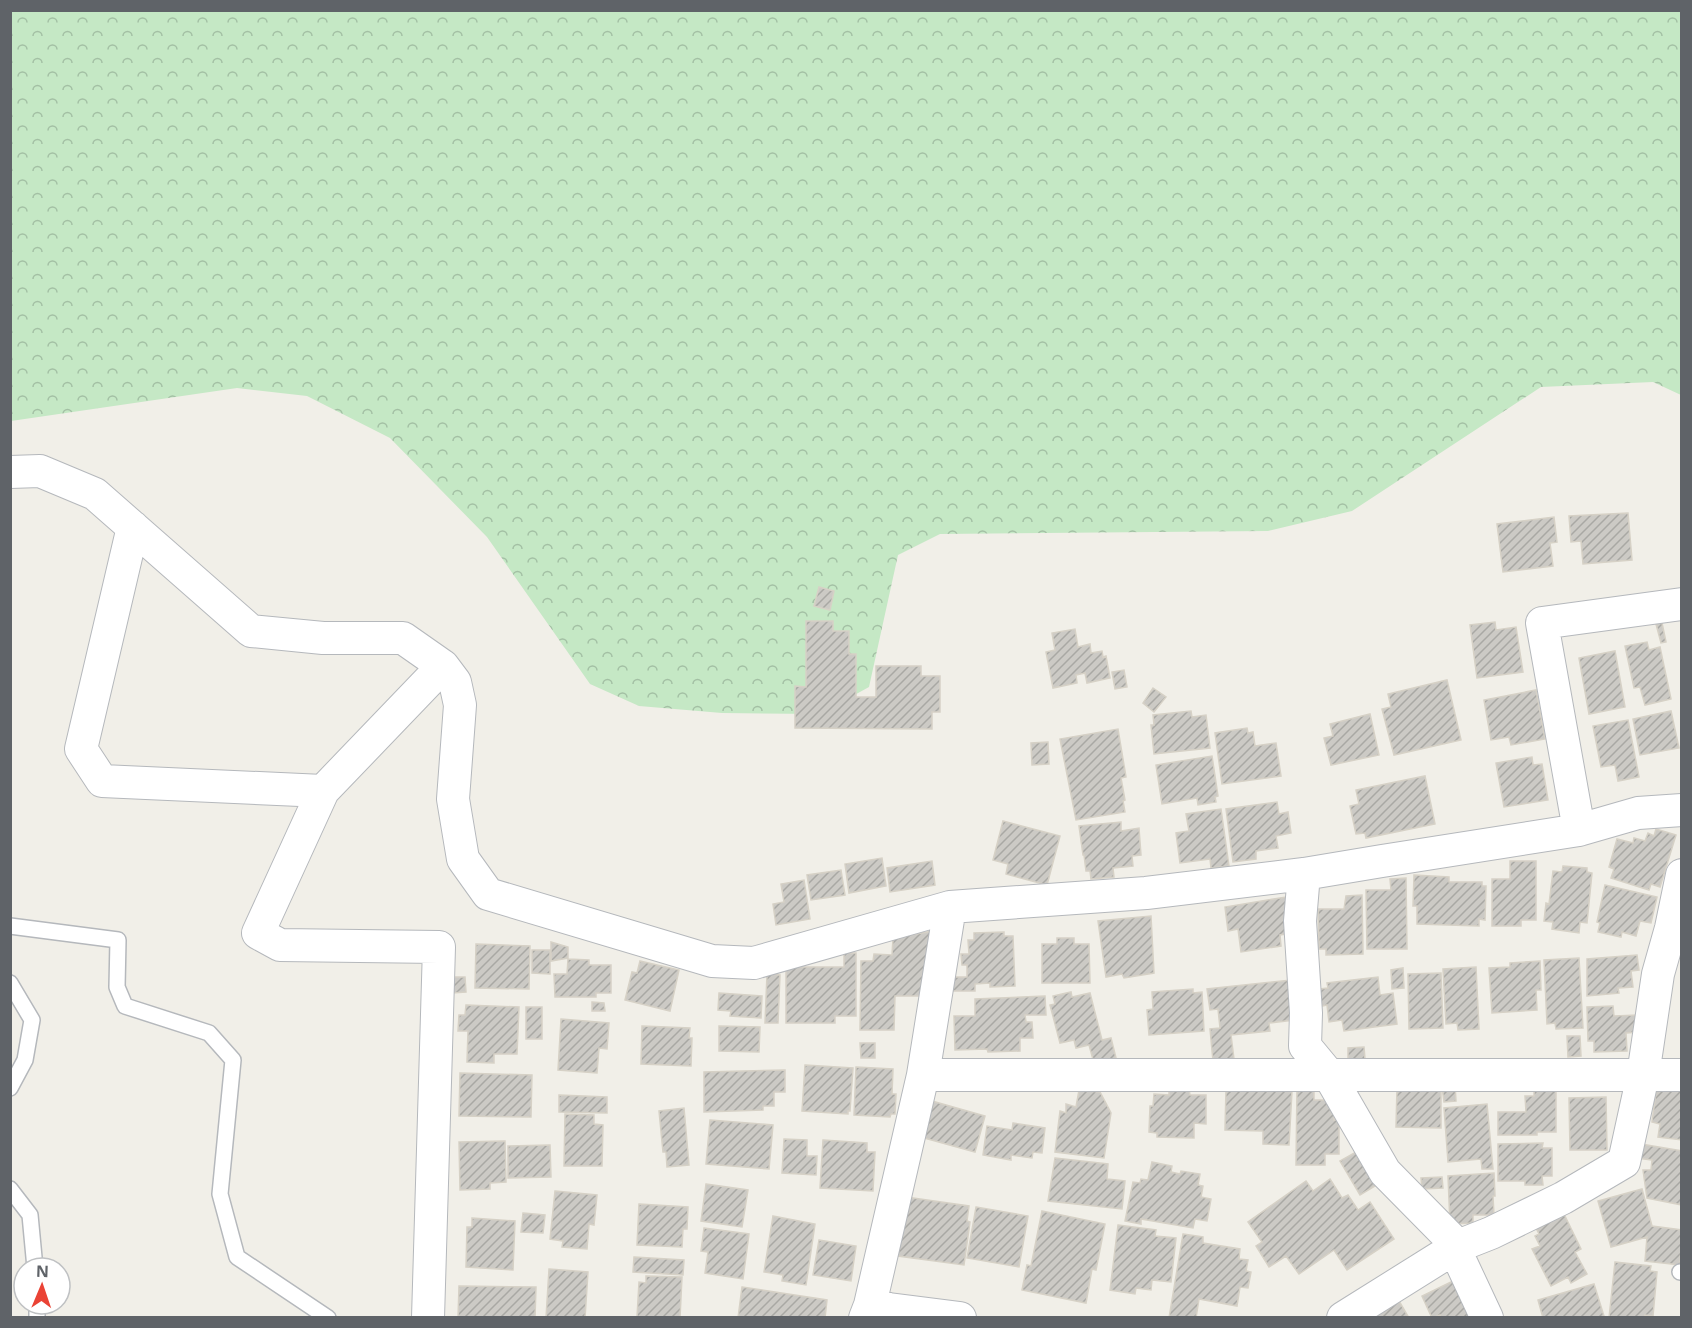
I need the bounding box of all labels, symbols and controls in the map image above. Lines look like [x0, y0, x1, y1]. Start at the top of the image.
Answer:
north arrow [12, 1256, 72, 1316]
text: N [36, 1260, 49, 1282]

